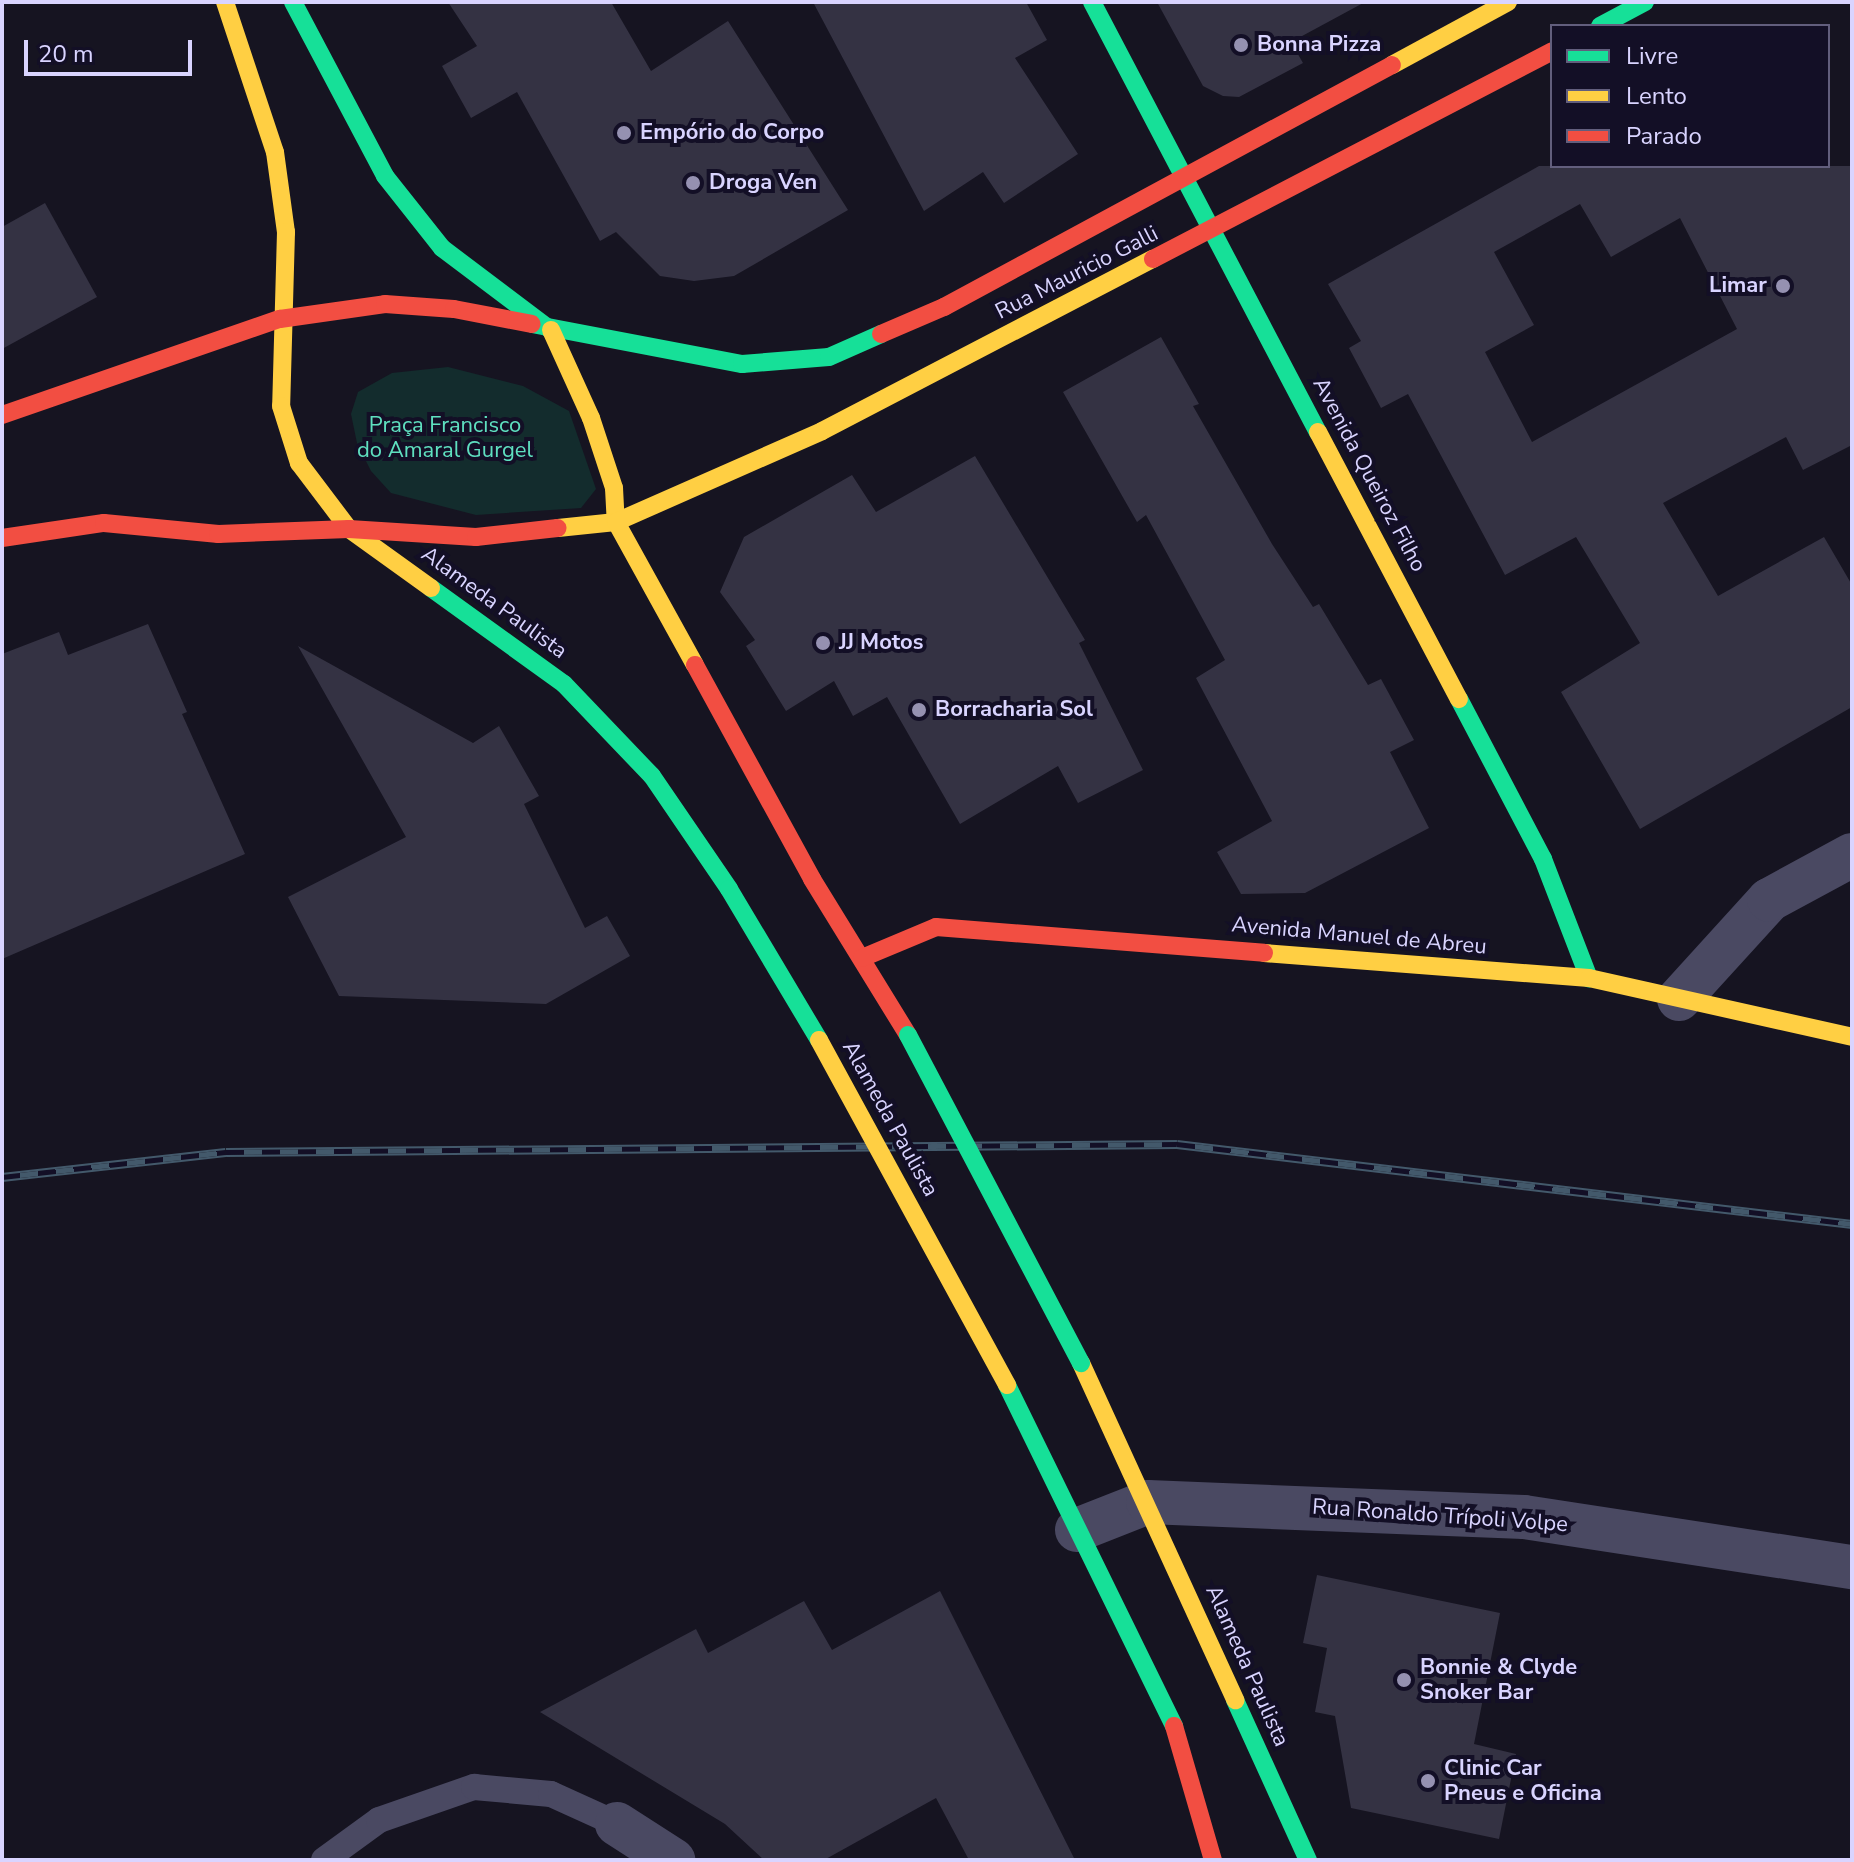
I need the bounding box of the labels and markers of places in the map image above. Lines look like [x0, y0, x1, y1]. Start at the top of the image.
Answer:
place label: Bonna Pizza [1257, 32, 1381, 58]
marker: Bonna Pizza [1232, 36, 1250, 54]
place label: Empório do Corpo [640, 120, 824, 146]
marker: Empório do Corpo [615, 124, 633, 142]
place label: Droga Ven [709, 170, 817, 196]
marker: Droga Ven [684, 174, 702, 192]
place label: Limar [1709, 273, 1767, 299]
marker: Limar [1774, 277, 1792, 295]
place label: JJ Motos [839, 630, 924, 656]
marker: JJ Motos [814, 634, 832, 652]
place label: Borracharia Sol [935, 697, 1093, 723]
marker: Borracharia Sol [910, 701, 928, 719]
place label: Bonnie & Clyde Snoker Bar [1420, 1654, 1577, 1706]
marker: Bonnie & Clyde Snoker Bar [1395, 1671, 1413, 1689]
place label: Clinic Car Pneus e Oficina [1444, 1755, 1602, 1806]
marker: Clinic Car Pneus e Oficina [1419, 1772, 1437, 1790]

